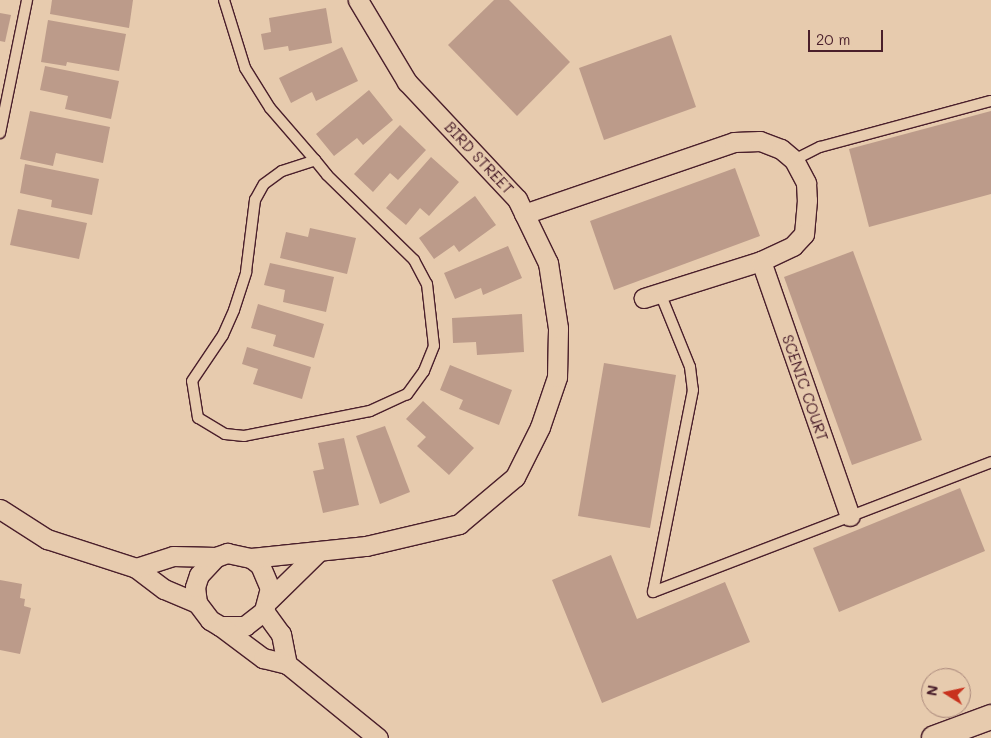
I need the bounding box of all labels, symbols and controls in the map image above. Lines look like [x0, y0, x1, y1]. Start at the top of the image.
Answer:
scale bar [811, 20, 886, 52]
text: 20 m [816, 29, 850, 49]
street label: BIRD STREET [441, 118, 517, 198]
street label: SCENIC COURT [778, 332, 832, 444]
north arrow [921, 668, 971, 718]
text: N [921, 684, 942, 697]

